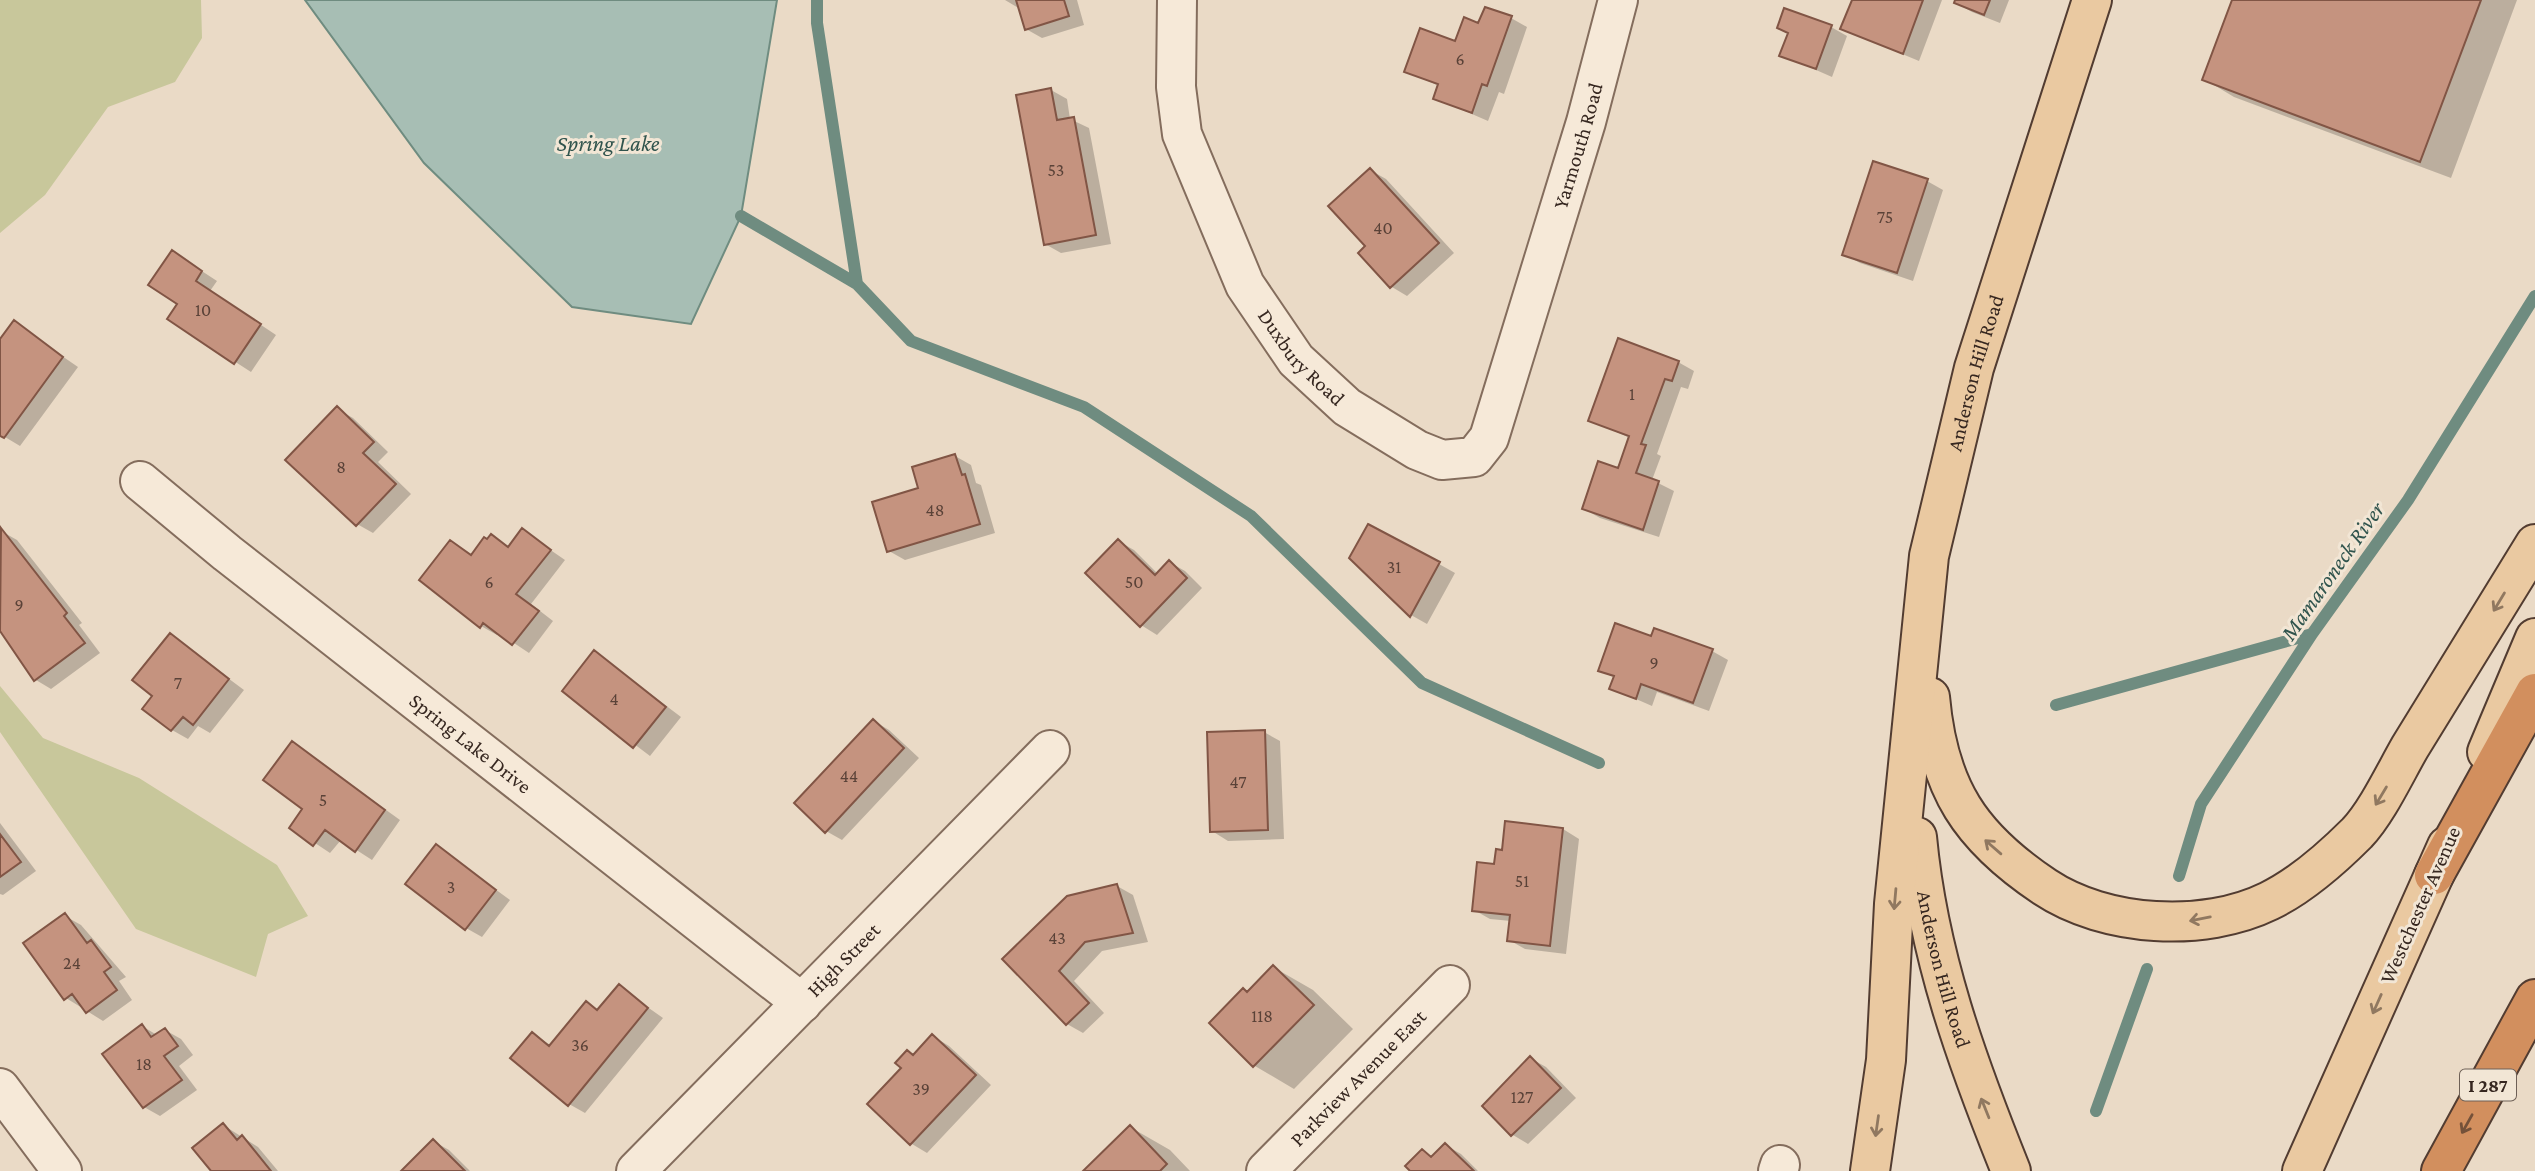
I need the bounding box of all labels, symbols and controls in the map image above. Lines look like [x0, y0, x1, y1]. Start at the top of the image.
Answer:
house number: 6 [1455, 49, 1465, 69]
street label: Yarmouth Road [1548, 80, 1608, 212]
water label: Spring Lake [556, 130, 660, 156]
house number: 53 [1048, 160, 1064, 180]
house number: 75 [1877, 207, 1893, 227]
house number: 40 [1373, 218, 1393, 238]
street label: Anderson Hill Road [1942, 292, 2009, 454]
house number: 10 [195, 300, 211, 320]
street label: Duxbury Road [1253, 304, 1349, 411]
house number: 1 [1629, 384, 1635, 404]
house number: 8 [336, 457, 346, 477]
water label: Mamaroneck River [2274, 496, 2390, 646]
house number: 48 [926, 500, 944, 520]
house number: 31 [1387, 557, 1401, 577]
house number: 6 [484, 572, 494, 592]
house number: 50 [1125, 572, 1143, 592]
one-way arrow [2492, 591, 2506, 611]
house number: 9 [14, 595, 24, 615]
house number: 9 [1649, 653, 1659, 673]
house number: 7 [174, 673, 182, 693]
street label: Spring Lake Drive [405, 688, 536, 799]
house number: 4 [609, 689, 619, 709]
house number: 44 [840, 766, 858, 786]
house number: 47 [1229, 772, 1247, 792]
one-way arrow [2373, 785, 2387, 805]
house number: 5 [319, 790, 327, 810]
street label: Westchester Avenue [2375, 823, 2465, 987]
one-way arrow [1984, 839, 2002, 855]
house number: 51 [1515, 871, 1529, 891]
house number: 3 [447, 877, 455, 897]
one-way arrow [1888, 887, 1901, 910]
street label: Anderson Hill Road [1912, 889, 1976, 1051]
one-way arrow [2189, 913, 2212, 926]
street label: High Street [802, 917, 886, 1002]
house number: 43 [1048, 928, 1066, 948]
house number: 24 [63, 953, 81, 973]
one-way arrow [2369, 993, 2382, 1015]
street label: Parkview Avenue East [1285, 1004, 1432, 1151]
house number: 118 [1251, 1006, 1273, 1026]
house number: 36 [571, 1035, 589, 1055]
house number: 18 [136, 1054, 152, 1074]
road number: I 287 [2460, 1070, 2516, 1100]
house number: 39 [912, 1079, 930, 1099]
house number: 127 [1511, 1087, 1533, 1107]
one-way arrow [1978, 1097, 1991, 1119]
one-way arrow [2460, 1113, 2474, 1133]
one-way arrow [1871, 1114, 1884, 1137]

